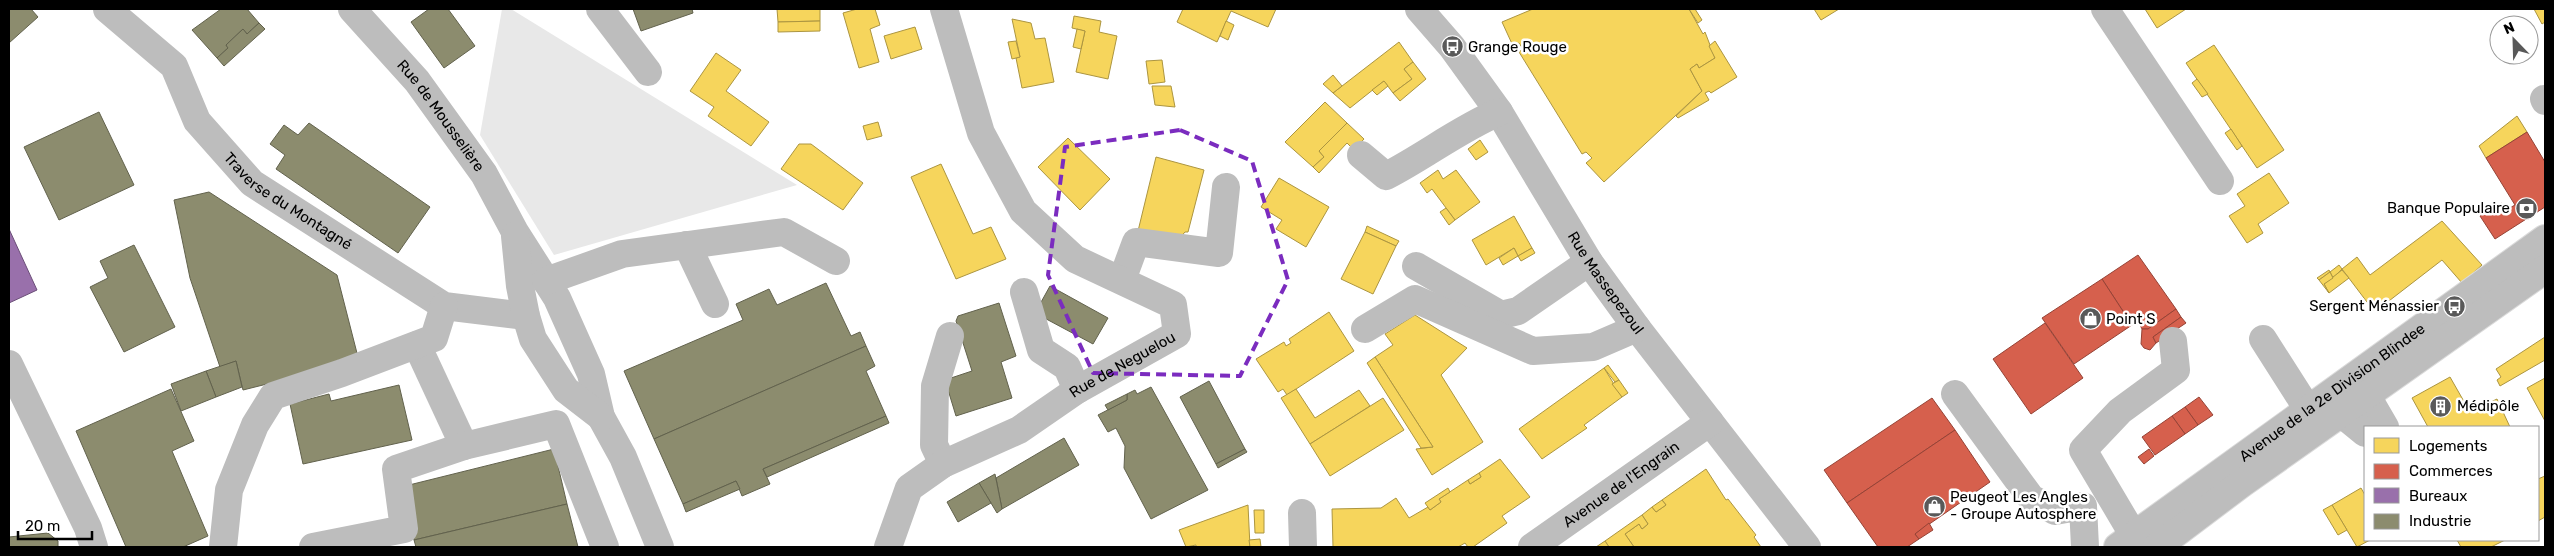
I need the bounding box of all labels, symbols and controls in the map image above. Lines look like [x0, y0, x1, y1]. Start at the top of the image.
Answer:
north arrow [2489, 15, 2539, 65]
text: N [2501, 19, 2517, 38]
bus stop icon: Grange Rouge [1440, 35, 1464, 59]
place label: Grange Rouge [1468, 38, 1567, 56]
street label: Rue de Mousselière [393, 56, 488, 175]
street label: Traverse du Montagné [220, 149, 355, 254]
bank icon: Banque Populaire [2514, 196, 2538, 220]
place label: Banque Populaire [2387, 199, 2510, 217]
street label: Rue Massepezoul [1564, 228, 1647, 338]
bus stop icon: Sergent Ménassier [2443, 294, 2467, 318]
place label: Sergent Ménassier [2309, 297, 2439, 315]
shop icon: Point S [2078, 307, 2102, 331]
place label: Point S [2106, 310, 2156, 328]
street label: Avenue de la 2e Division Blindee [2236, 320, 2428, 466]
street label: Rue de Neguelou [1066, 328, 1179, 402]
building icon: Médipôle [2429, 394, 2453, 418]
place label: Médipôle [2457, 397, 2519, 415]
legend [2364, 426, 2539, 541]
street label: Avenue de l'Engrain [1560, 437, 1683, 531]
text: Logements [2409, 437, 2488, 455]
text: Commerces [2409, 462, 2493, 480]
text: Bureaux [2409, 487, 2467, 505]
place label: Peugeot Les Angles - Groupe Autosphere [1950, 488, 2097, 523]
shop icon: Peugeot Les Angles - Groupe Autosphere [1922, 494, 1946, 518]
scale bar [18, 508, 91, 540]
text: Industrie [2409, 512, 2471, 530]
text: 20 m [25, 517, 60, 535]

